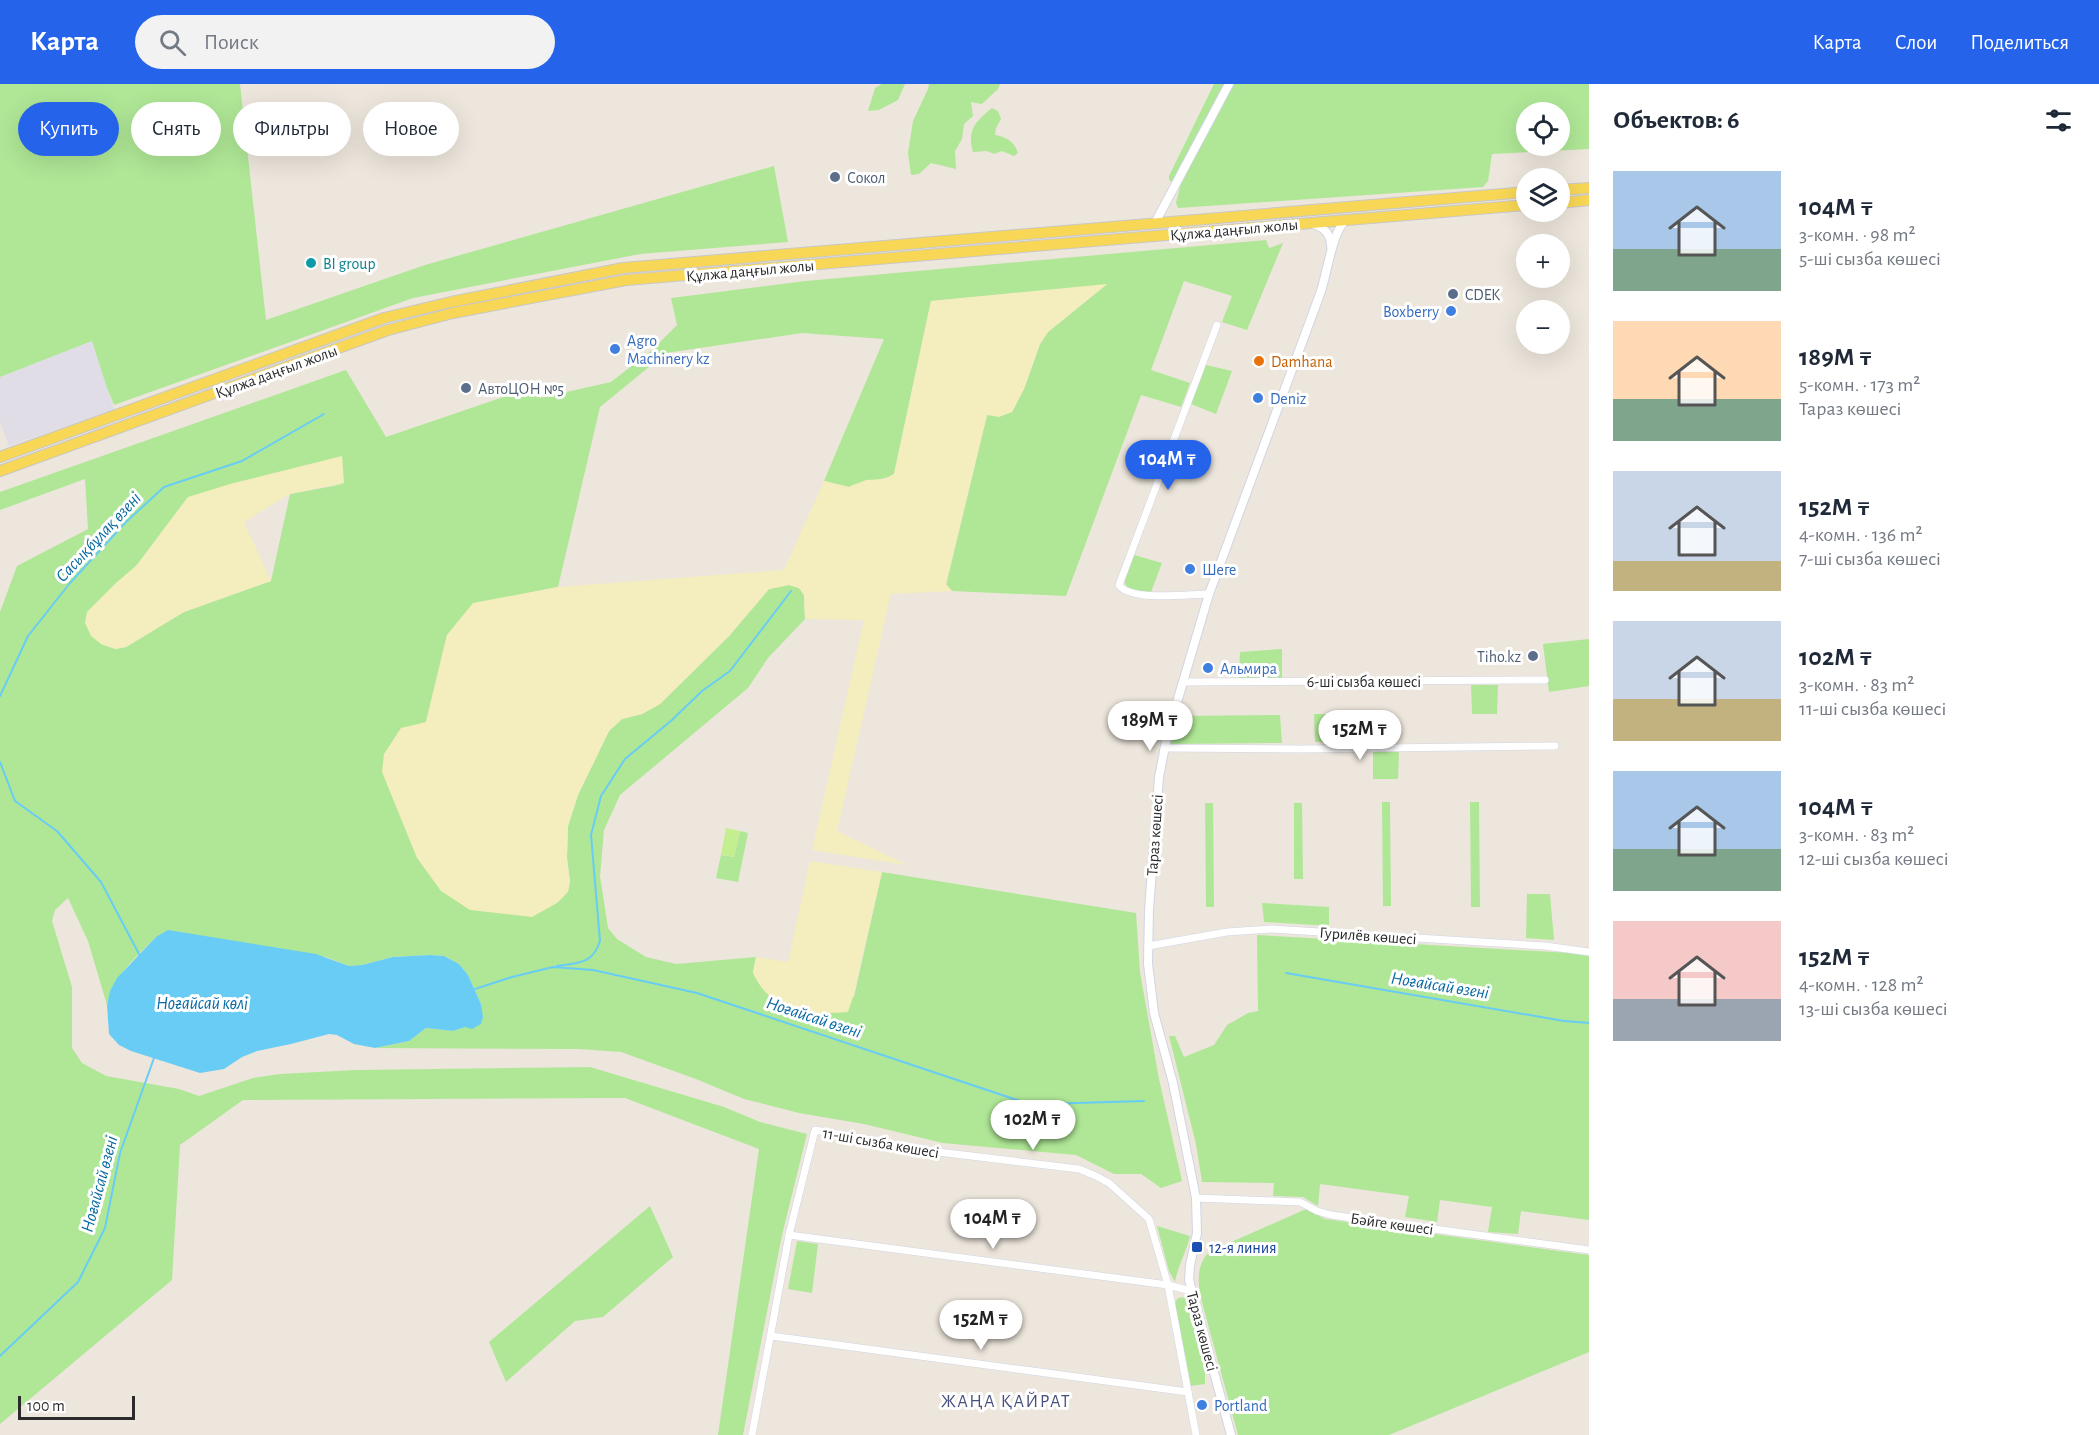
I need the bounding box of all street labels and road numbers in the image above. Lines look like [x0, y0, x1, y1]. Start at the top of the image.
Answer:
street label: Құлжа даңғыл жолы [1169, 216, 1299, 244]
street label: Құлжа даңғыл жолы [685, 257, 815, 285]
street label: Құлжа даңғыл жолы [213, 342, 339, 401]
street label: 6-ші сызба көшесі [1307, 674, 1421, 690]
street label: Тараз көшесі [1144, 794, 1166, 877]
street label: Гурилёв көшесі [1319, 925, 1417, 948]
street label: 11-ші сызба көшесі [821, 1125, 940, 1161]
street label: Бәйге көшесі [1349, 1210, 1434, 1238]
street label: Тараз көшесі [1184, 1290, 1220, 1373]

